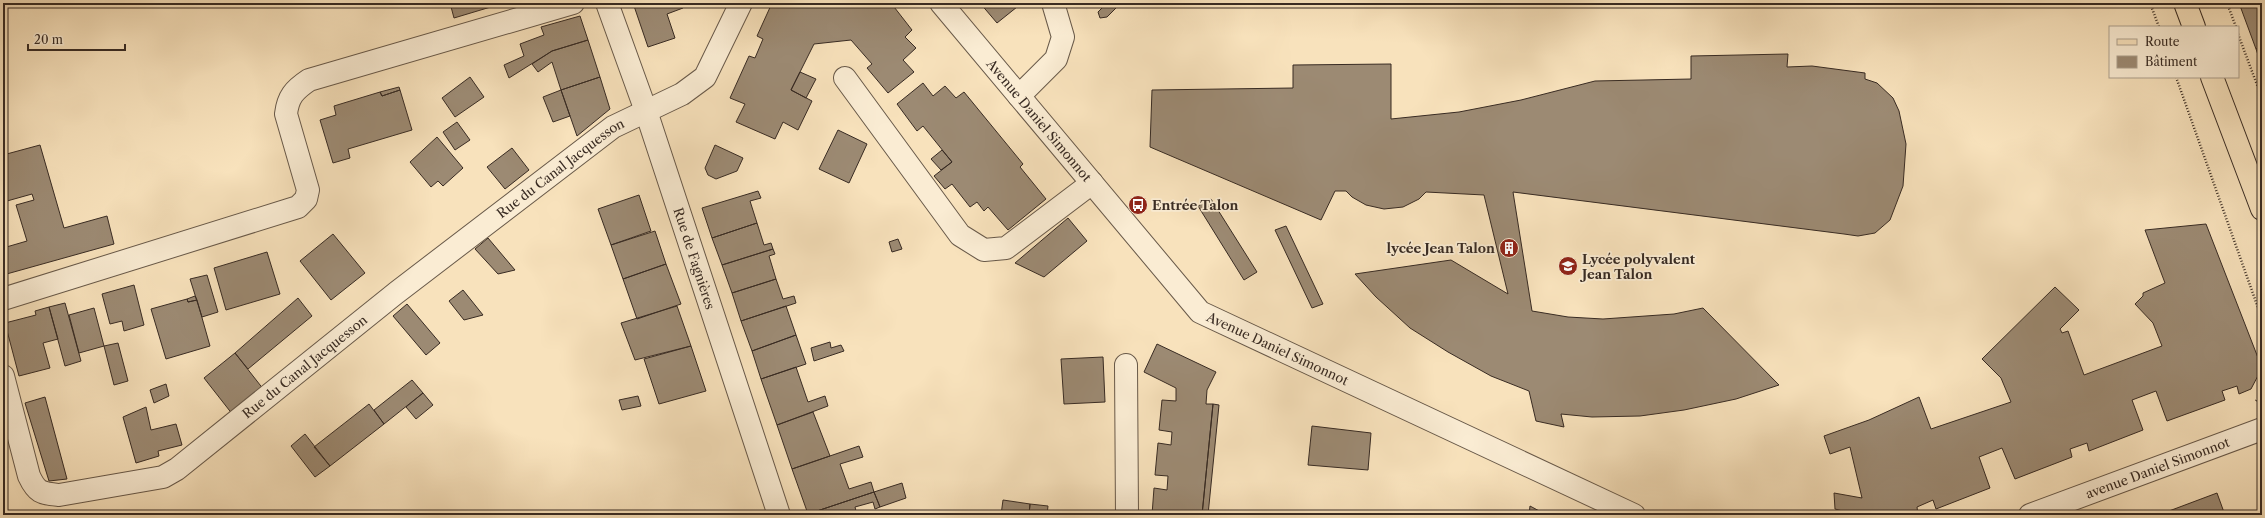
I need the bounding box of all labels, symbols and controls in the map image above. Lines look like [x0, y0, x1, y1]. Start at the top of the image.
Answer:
scale bar [28, 26, 125, 52]
legend [2109, 26, 2239, 78]
text: 20 m [34, 32, 63, 47]
text: Route [2145, 34, 2180, 49]
text: Bâtiment [2145, 54, 2198, 69]
street label: Avenue Daniel Simonnot [983, 55, 1095, 185]
street label: Rue du Canal Jacquesson [493, 115, 627, 221]
bus stop icon: Entrée Talon [1127, 194, 1149, 216]
place label: Entrée Talon [1152, 197, 1239, 213]
street label: Rue de Fagnières [670, 205, 719, 312]
building icon: lycée Jean Talon [1498, 237, 1520, 259]
place label: lycée Jean Talon [1386, 240, 1495, 256]
place label: Lycée polyvalent Jean Talon [1580, 251, 1696, 282]
school or university icon: Lycée polyvalent Jean Talon [1557, 255, 1579, 277]
street label: Avenue Daniel Simonnot [1203, 308, 1351, 389]
street label: Rue du Canal Jacquesson [239, 311, 370, 421]
street label: avenue Daniel Simonnot [2083, 434, 2232, 502]

